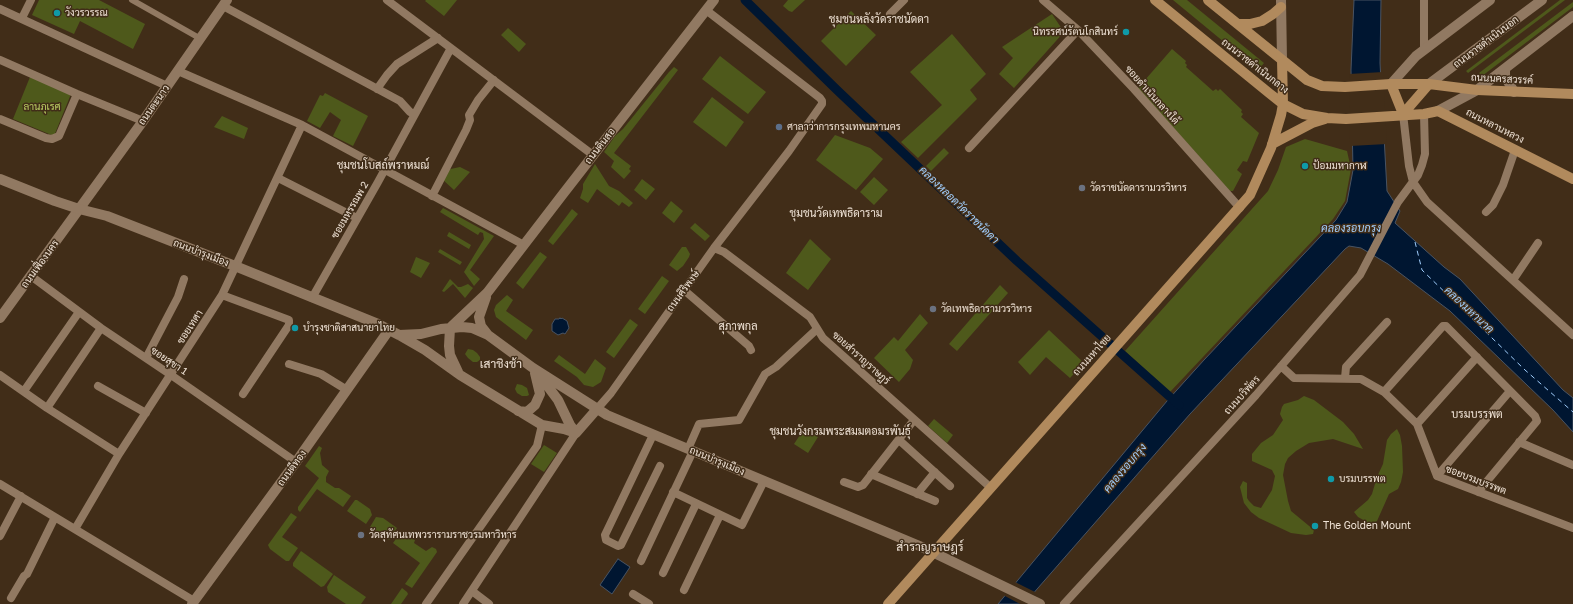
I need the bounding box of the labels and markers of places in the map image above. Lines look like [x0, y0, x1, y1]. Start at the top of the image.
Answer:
place label: วังวรวรรณ [65, 7, 108, 19]
marker: วังวรวรรณ [52, 8, 62, 18]
place label: นิทรรศน์รัตนโกสินทร์ [1033, 26, 1118, 38]
marker: นิทรรศน์รัตนโกสินทร์ [1121, 27, 1131, 37]
place label: ศาลาว่าการกรุงเทพมหานคร [787, 121, 901, 133]
marker: ศาลาว่าการกรุงเทพมหานคร [774, 122, 784, 132]
place label: ป้อมมหากาฬ [1313, 160, 1367, 172]
marker: ป้อมมหากาฬ [1300, 161, 1310, 171]
place label: วัดราชนัดดารามวรวิหาร [1090, 182, 1187, 194]
marker: วัดราชนัดดารามวรวิหาร [1077, 183, 1087, 193]
place label: วัดเทพธิดารามวรวิหาร [941, 303, 1032, 315]
marker: วัดเทพธิดารามวรวิหาร [928, 304, 938, 314]
place label: บำรุงชาติสาสนายาไทย [303, 322, 395, 334]
marker: บำรุงชาติสาสนายาไทย [290, 323, 300, 333]
place label: บรมบรรพต [1339, 473, 1386, 485]
marker: บรมบรรพต [1326, 474, 1336, 484]
place label: The Golden Mount [1323, 520, 1411, 532]
marker: The Golden Mount [1310, 521, 1320, 531]
place label: วัดสุทัศนเทพวรารามราชวรมหาวิหาร [369, 529, 517, 541]
marker: วัดสุทัศนเทพวรารามราชวรมหาวิหาร [356, 530, 366, 540]

